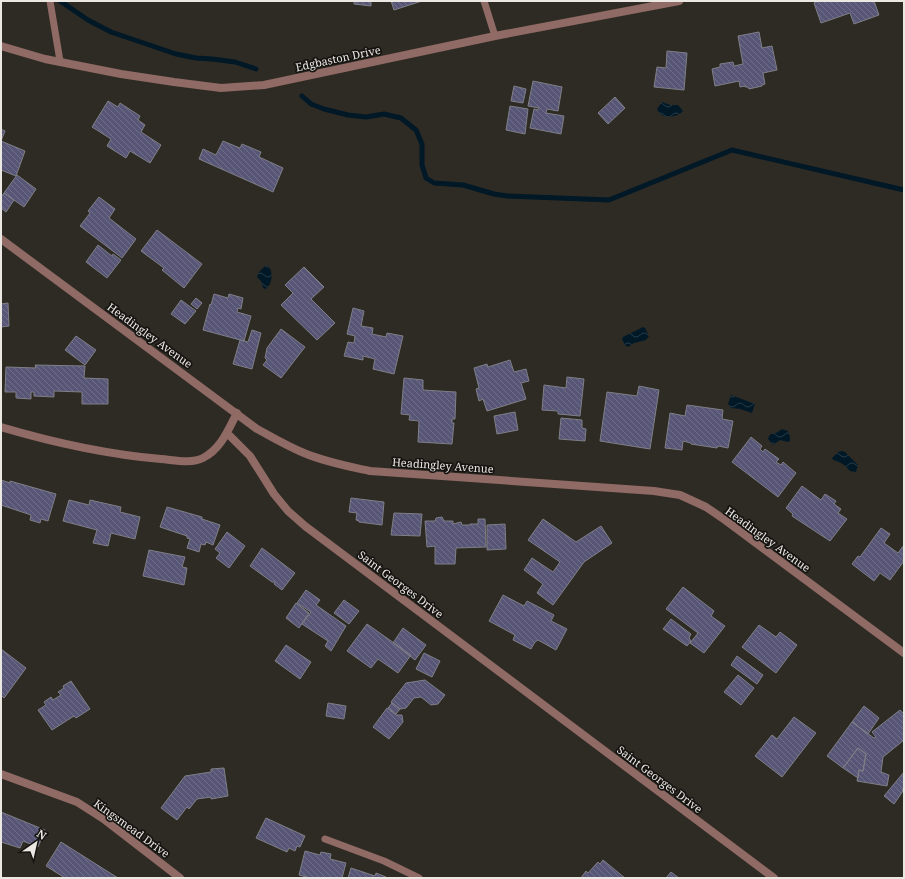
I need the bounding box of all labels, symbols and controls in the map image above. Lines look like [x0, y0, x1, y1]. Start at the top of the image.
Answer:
street label: Edgbaston Drive [294, 42, 382, 74]
street label: Headingley Avenue [104, 299, 196, 371]
street label: Headingley Avenue [392, 454, 494, 476]
street label: Headingley Avenue [722, 503, 814, 575]
street label: Saint Georges Drive [355, 547, 447, 621]
street label: Saint Georges Drive [614, 742, 706, 816]
street label: Kingsmead Drive [91, 795, 173, 861]
north arrow [16, 823, 56, 863]
text: N [34, 826, 50, 843]

